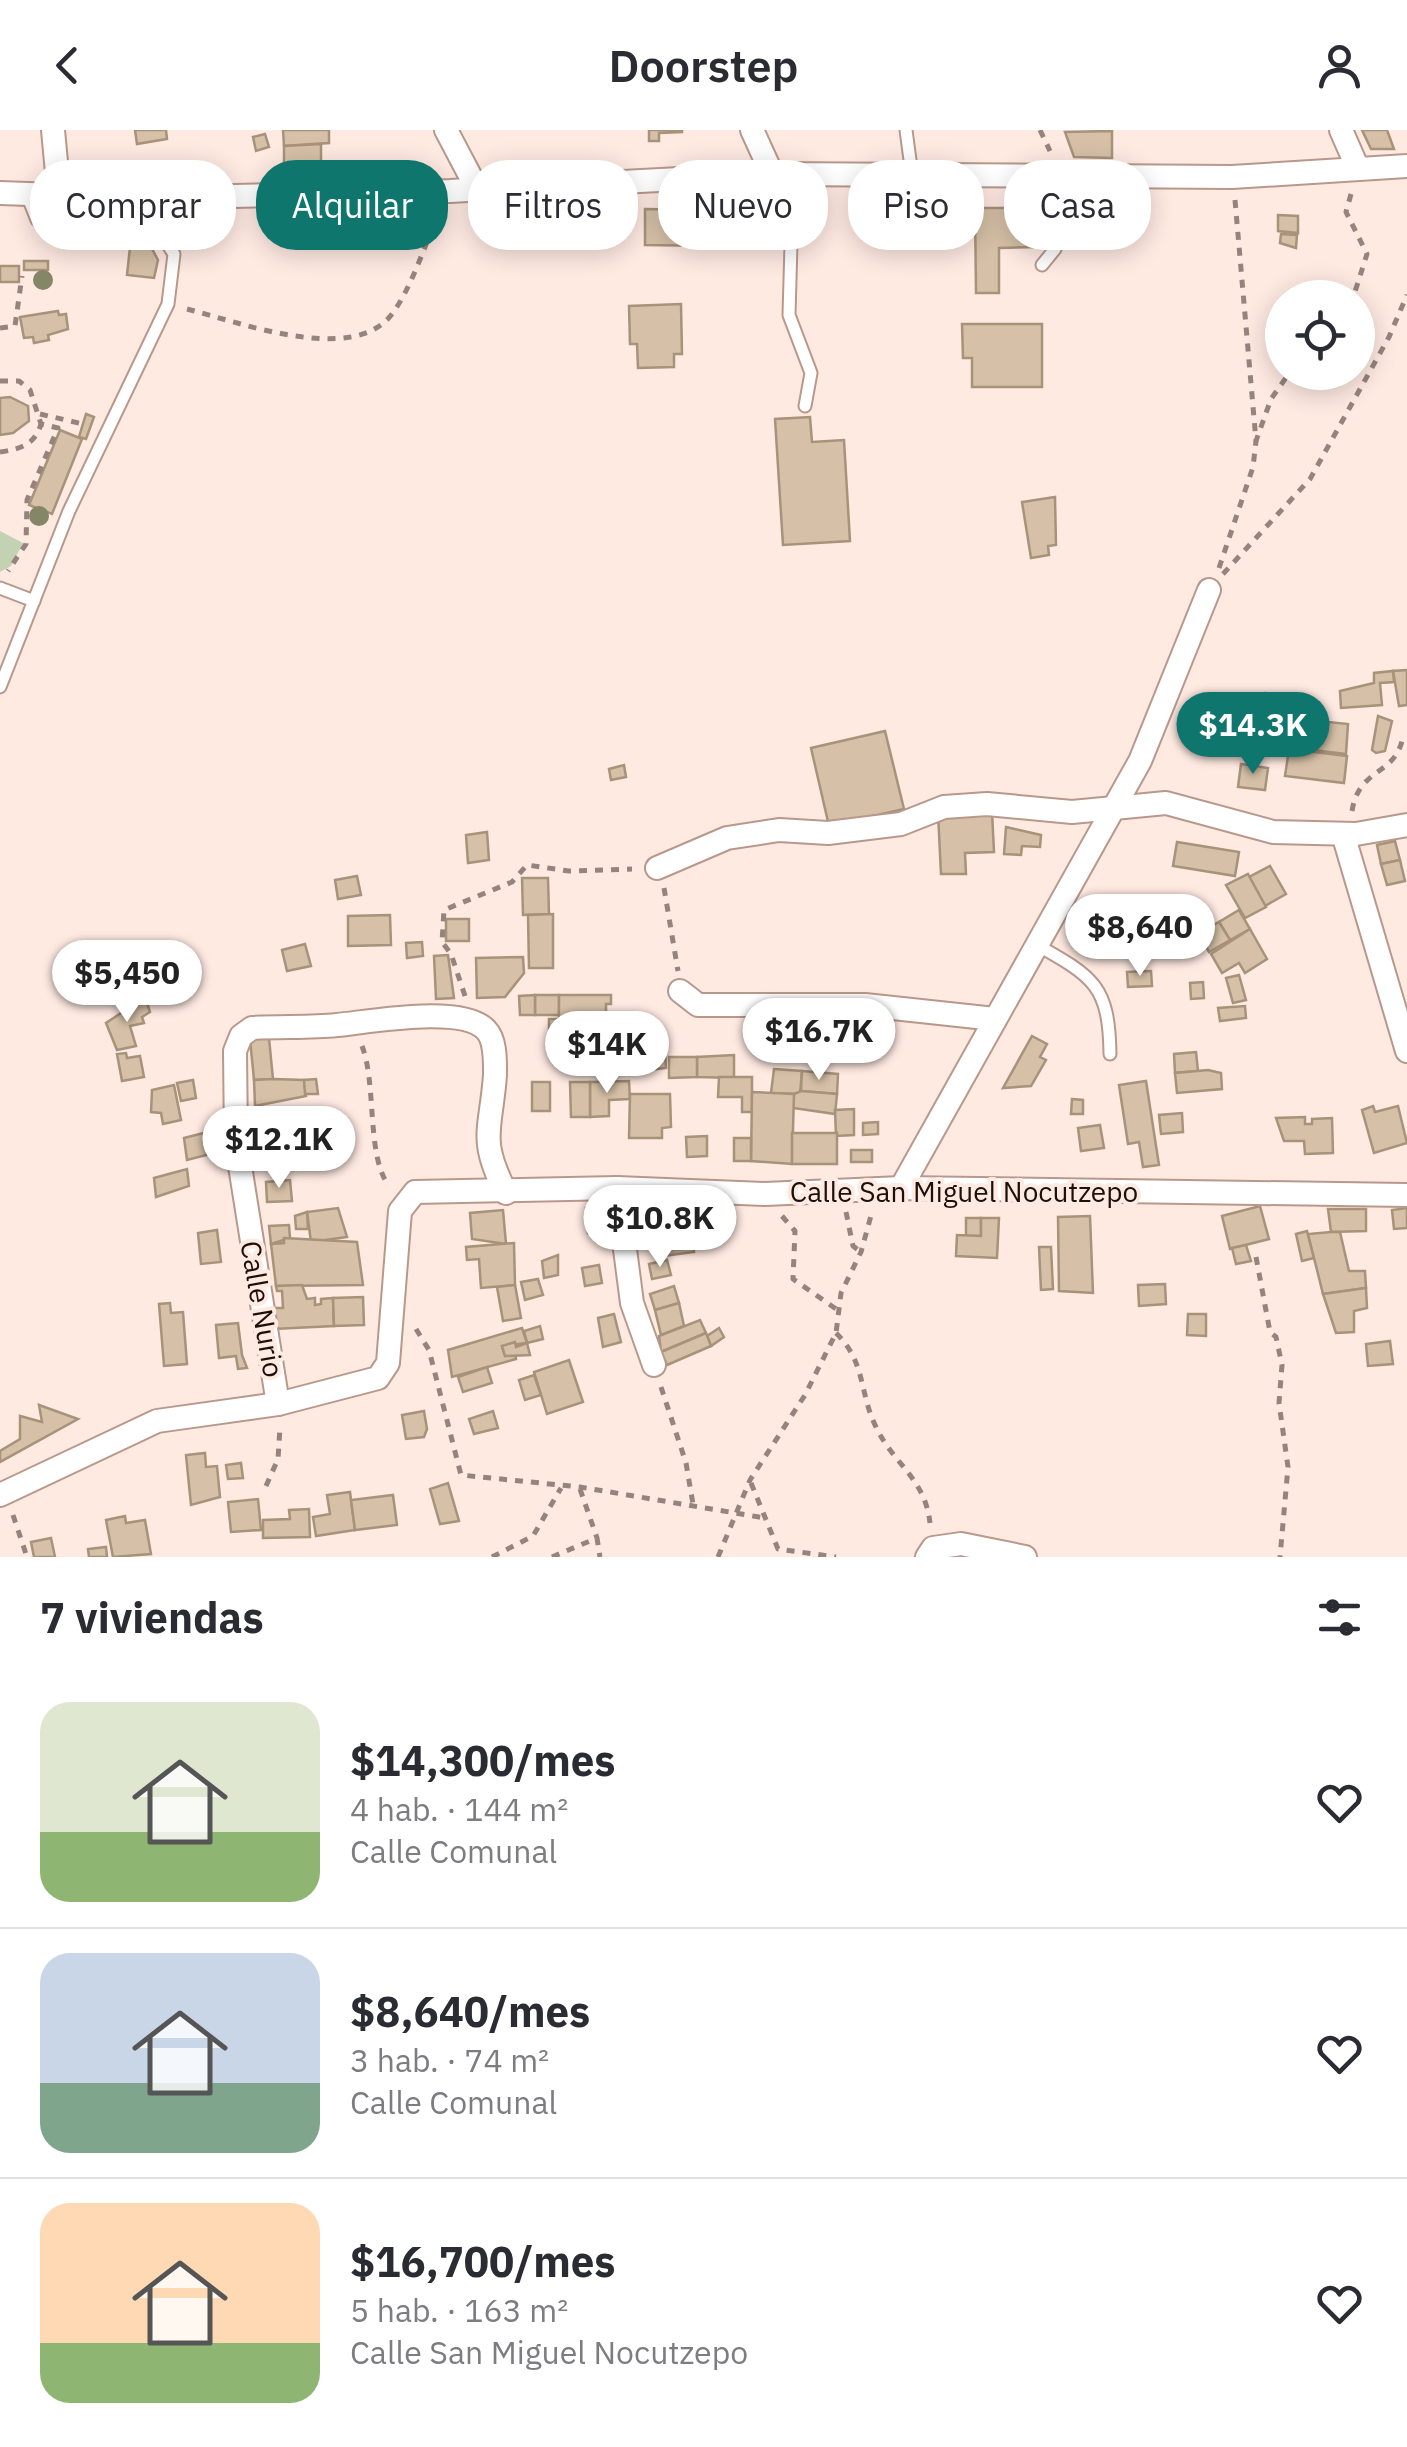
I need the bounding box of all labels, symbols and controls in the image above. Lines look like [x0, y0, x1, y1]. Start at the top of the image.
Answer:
text: Doorstep [608, 36, 799, 94]
icon: back [40, 38, 95, 93]
icon: person [1312, 38, 1367, 93]
chip: Comprar [30, 160, 236, 250]
chip: Alquilar [256, 160, 448, 250]
chip: Filtros [468, 160, 638, 250]
chip: Nuevo [658, 160, 828, 250]
chip: Piso [848, 160, 984, 250]
chip: Casa [1004, 160, 1151, 250]
map controls [1265, 280, 1375, 390]
button: locate [1265, 280, 1375, 390]
pin: $14.3K [1172, 692, 1334, 777]
text: $14.3K [1198, 703, 1308, 745]
pin: $8,640 [1059, 894, 1221, 979]
text: $8,640 [1087, 905, 1193, 947]
pin: $5,450 [46, 940, 208, 1025]
text: $5,450 [74, 951, 180, 993]
pin: $16.7K [738, 998, 900, 1083]
text: $16.7K [764, 1009, 874, 1051]
pin: $14K [548, 1011, 666, 1096]
text: $14K [567, 1022, 647, 1064]
pin: $12.1K [198, 1106, 360, 1191]
text: $12.1K [224, 1117, 334, 1159]
street label: Calle San Miguel Nocutzepo [790, 1173, 1138, 1210]
pin: $10.8K [579, 1185, 741, 1270]
text: $10.8K [605, 1196, 715, 1238]
street label: Calle Nurio [232, 1238, 293, 1380]
text: 7 viviendas [40, 1590, 264, 1645]
icon: filters [1312, 1590, 1367, 1645]
text: $14,300/mes [350, 1733, 615, 1788]
icon: home [120, 1742, 240, 1862]
icon: heart [1312, 1775, 1367, 1830]
text: 4 hab. · 144 m² [350, 1788, 568, 1830]
text: Calle Comunal [350, 1830, 557, 1872]
text: $8,640/mes [350, 1984, 590, 2039]
icon: home [120, 1993, 240, 2113]
icon: heart [1312, 2026, 1367, 2081]
text: 3 hab. · 74 m² [350, 2039, 549, 2081]
text: Calle Comunal [350, 2081, 557, 2123]
text: $16,700/mes [350, 2234, 615, 2289]
icon: home [120, 2243, 240, 2363]
icon: heart [1312, 2276, 1367, 2331]
text: 5 hab. · 163 m² [350, 2289, 568, 2331]
text: Calle San Miguel Nocutzepo [350, 2331, 748, 2373]

